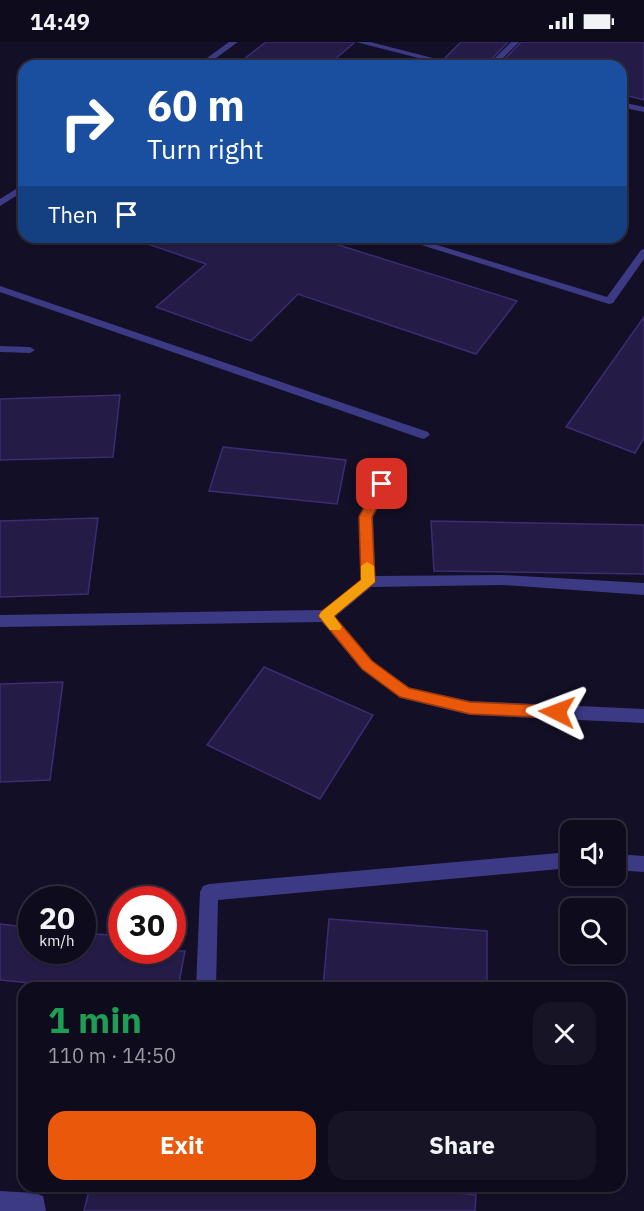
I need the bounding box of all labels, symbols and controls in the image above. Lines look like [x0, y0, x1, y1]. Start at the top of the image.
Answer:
text: 14:49 [30, 7, 90, 36]
text: 60 m [147, 78, 245, 133]
icon: right [48, 84, 126, 162]
text: Turn right [147, 131, 264, 166]
icon: arrive [110, 198, 143, 231]
text: Then [48, 200, 98, 229]
pin [356, 458, 407, 509]
icon: arrive [365, 467, 398, 500]
position arrow [525, 680, 589, 744]
map controls [560, 820, 626, 964]
button: sound [560, 820, 626, 886]
speed limit sign: 30 [108, 886, 186, 964]
text: 20 [39, 898, 75, 937]
button: search [560, 898, 626, 964]
text: km/h [39, 931, 75, 950]
text: 1 min [48, 996, 142, 1043]
button: close [533, 1002, 596, 1065]
text: 110 m · 14:50 [48, 1042, 176, 1069]
button: Exit [48, 1111, 316, 1180]
button: Share [328, 1111, 596, 1180]

